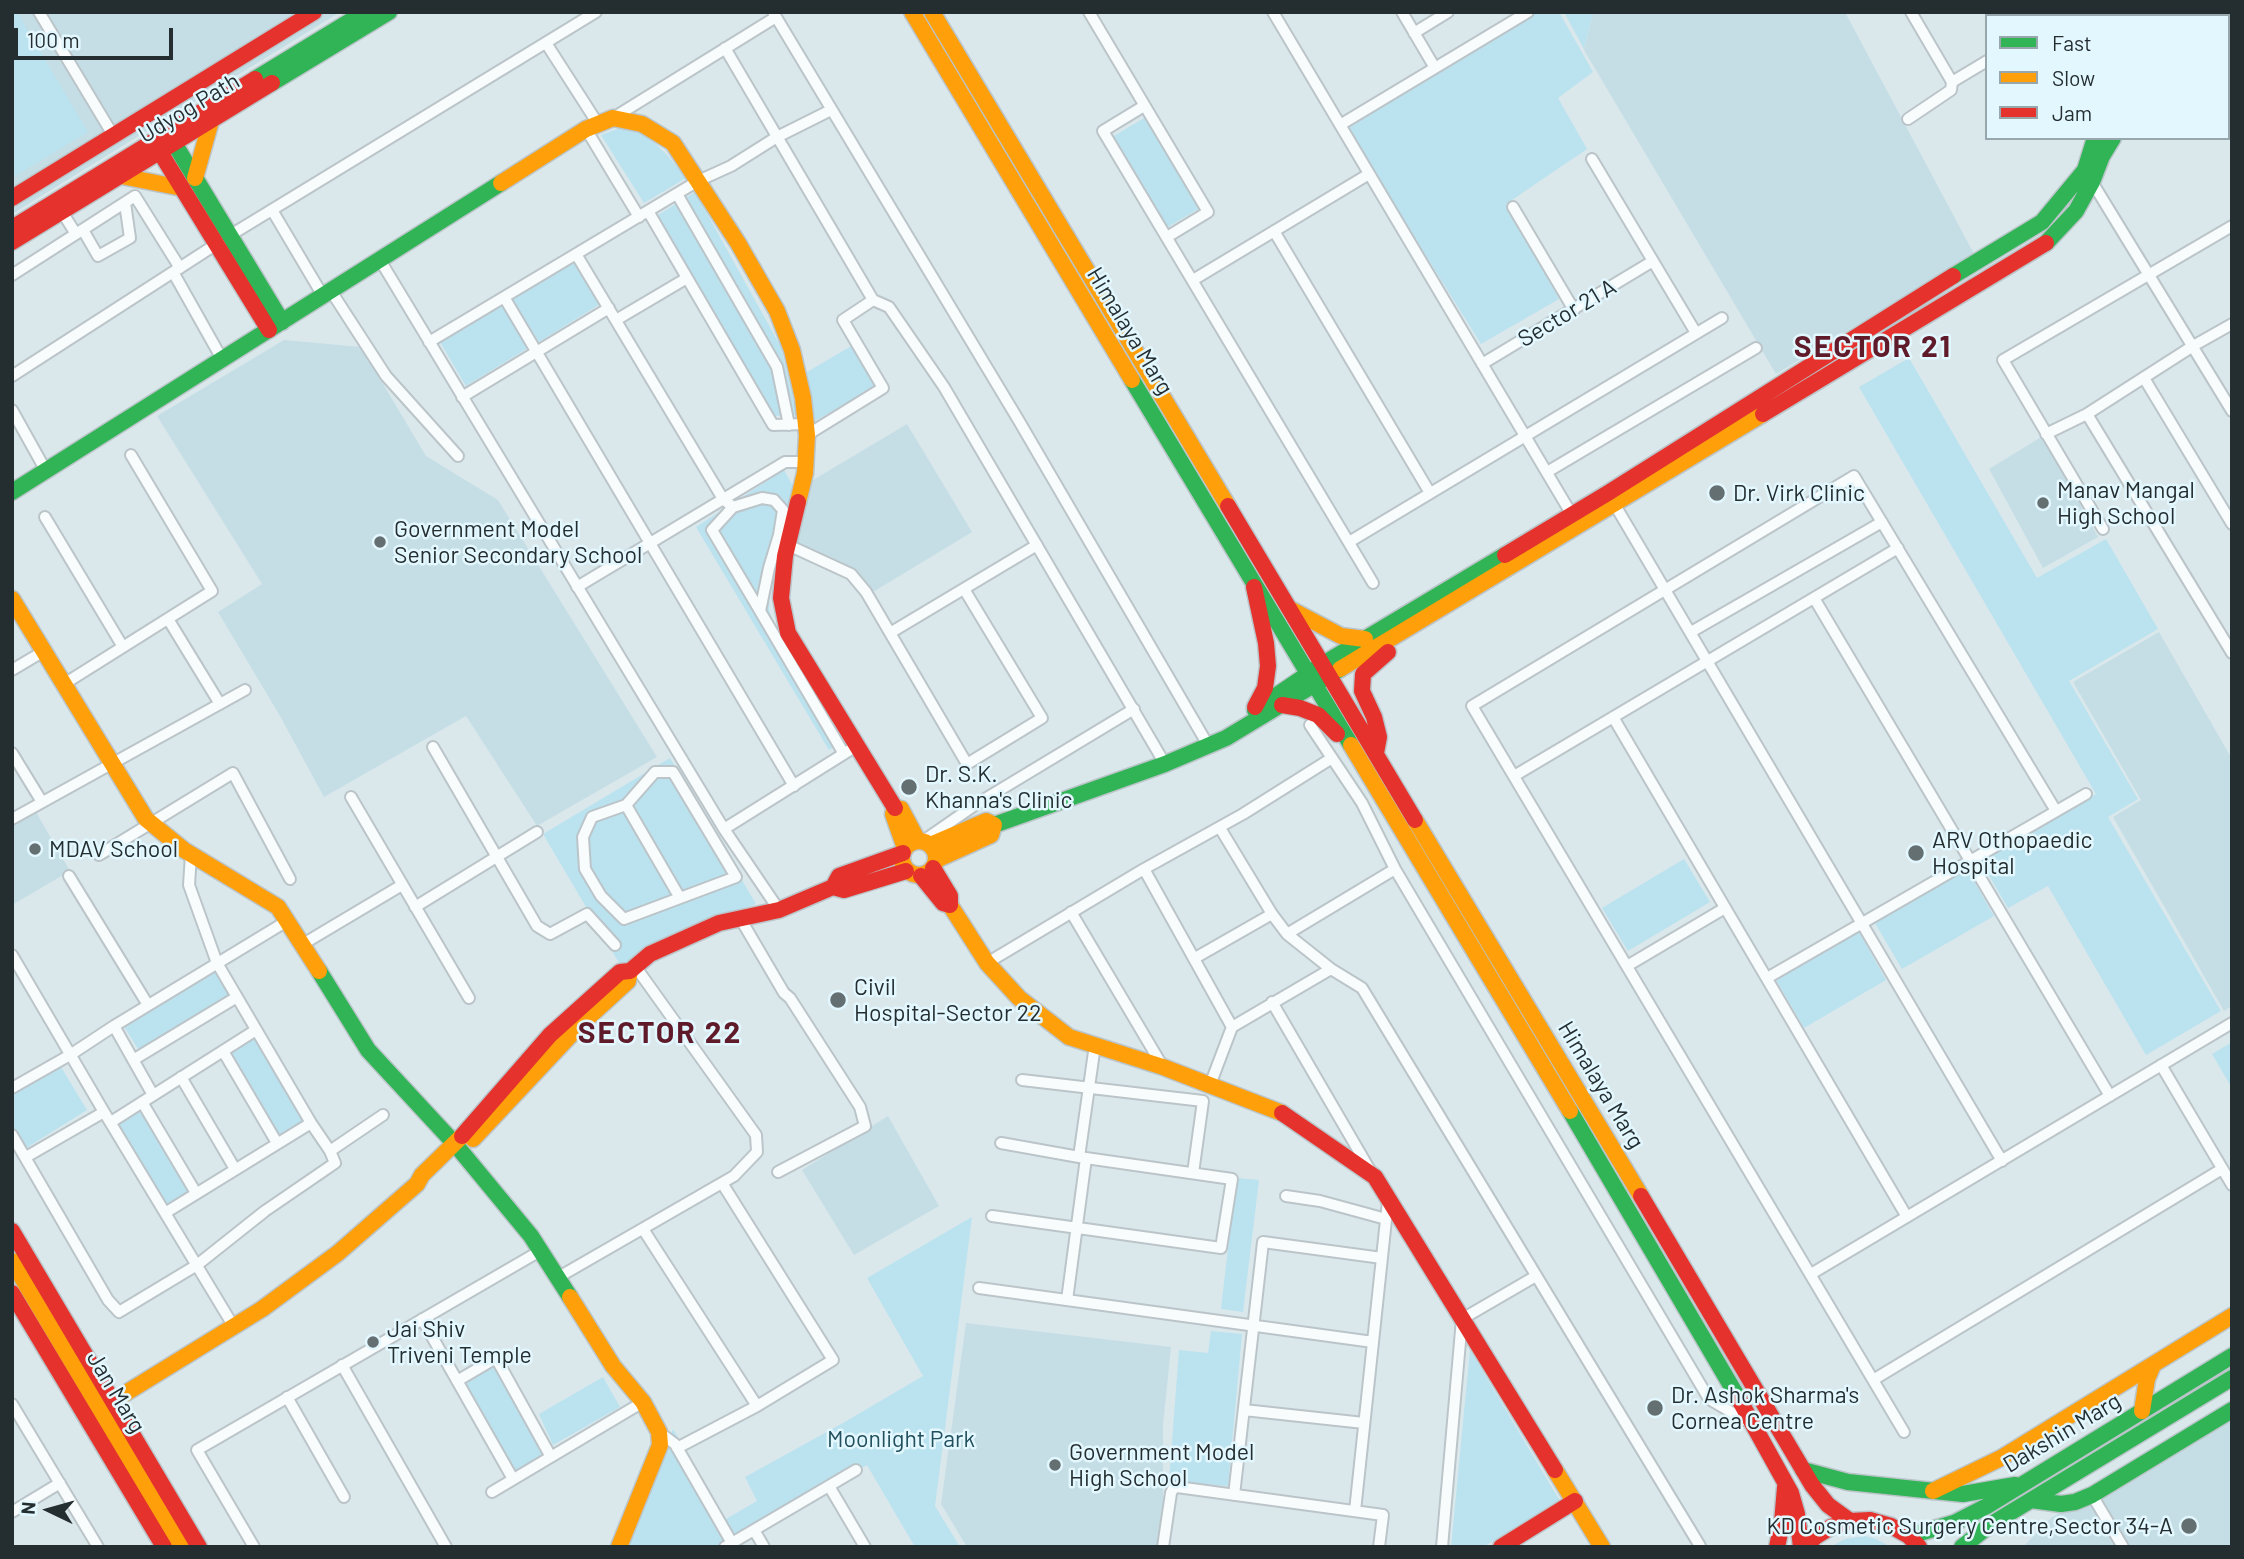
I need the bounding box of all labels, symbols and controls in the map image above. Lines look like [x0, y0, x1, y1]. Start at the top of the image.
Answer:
scale bar [18, 14, 177, 58]
legend [1985, 14, 2230, 140]
text: 100 m [27, 27, 80, 52]
text: Fast [2052, 30, 2092, 55]
text: Slow [2052, 65, 2095, 90]
street label: Udyog Path [133, 67, 245, 149]
text: Jam [2052, 100, 2092, 125]
street label: Himalaya Marg [1081, 262, 1179, 400]
street label: Sector 21 A [1513, 273, 1621, 353]
district label: SECTOR 21 [1795, 329, 1951, 365]
place label: Manav Mangal High School [2057, 476, 2195, 530]
place label: Dr. Virk Clinic [1733, 479, 1865, 507]
marker: Dr. Virk Clinic [1707, 483, 1727, 503]
marker: Manav Mangal High School [2035, 495, 2051, 511]
place label: Government Model Senior Secondary School [394, 515, 642, 569]
marker: Government Model Senior Secondary School [372, 534, 388, 550]
place label: Dr. S.K. Khanna's Clinic [925, 760, 1073, 814]
marker: Dr. S.K. Khanna's Clinic [899, 777, 919, 797]
place label: ARV Othopaedic Hospital [1932, 826, 2093, 880]
place label: MDAV School [49, 835, 178, 863]
marker: MDAV School [27, 841, 43, 857]
marker: ARV Othopaedic Hospital [1906, 843, 1926, 863]
place label: Civil Hospital-Sector 22 [854, 973, 1042, 1027]
marker: Civil Hospital-Sector 22 [828, 990, 848, 1010]
district label: SECTOR 22 [579, 1015, 741, 1051]
street label: Himalaya Marg [1552, 1016, 1650, 1154]
place label: Jai Shiv Triveni Temple [387, 1315, 532, 1369]
marker: Jai Shiv Triveni Temple [365, 1334, 381, 1350]
street label: Jan Marg [81, 1346, 151, 1438]
place label: Dr. Ashok Sharma's Cornea Centre [1671, 1381, 1859, 1435]
street label: Dakshin Marg [1998, 1387, 2126, 1479]
marker: Dr. Ashok Sharma's Cornea Centre [1645, 1398, 1665, 1418]
park label: Moonlight Park [827, 1425, 975, 1453]
place label: Government Model High School [1069, 1438, 1254, 1492]
marker: Government Model High School [1047, 1457, 1063, 1473]
north arrow [14, 1475, 84, 1545]
text: N [16, 1501, 40, 1515]
place label: KD Cosmetic Surgery Centre,Sector 34-A [1766, 1512, 2173, 1540]
marker: KD Cosmetic Surgery Centre,Sector 34-A [2179, 1516, 2199, 1536]

